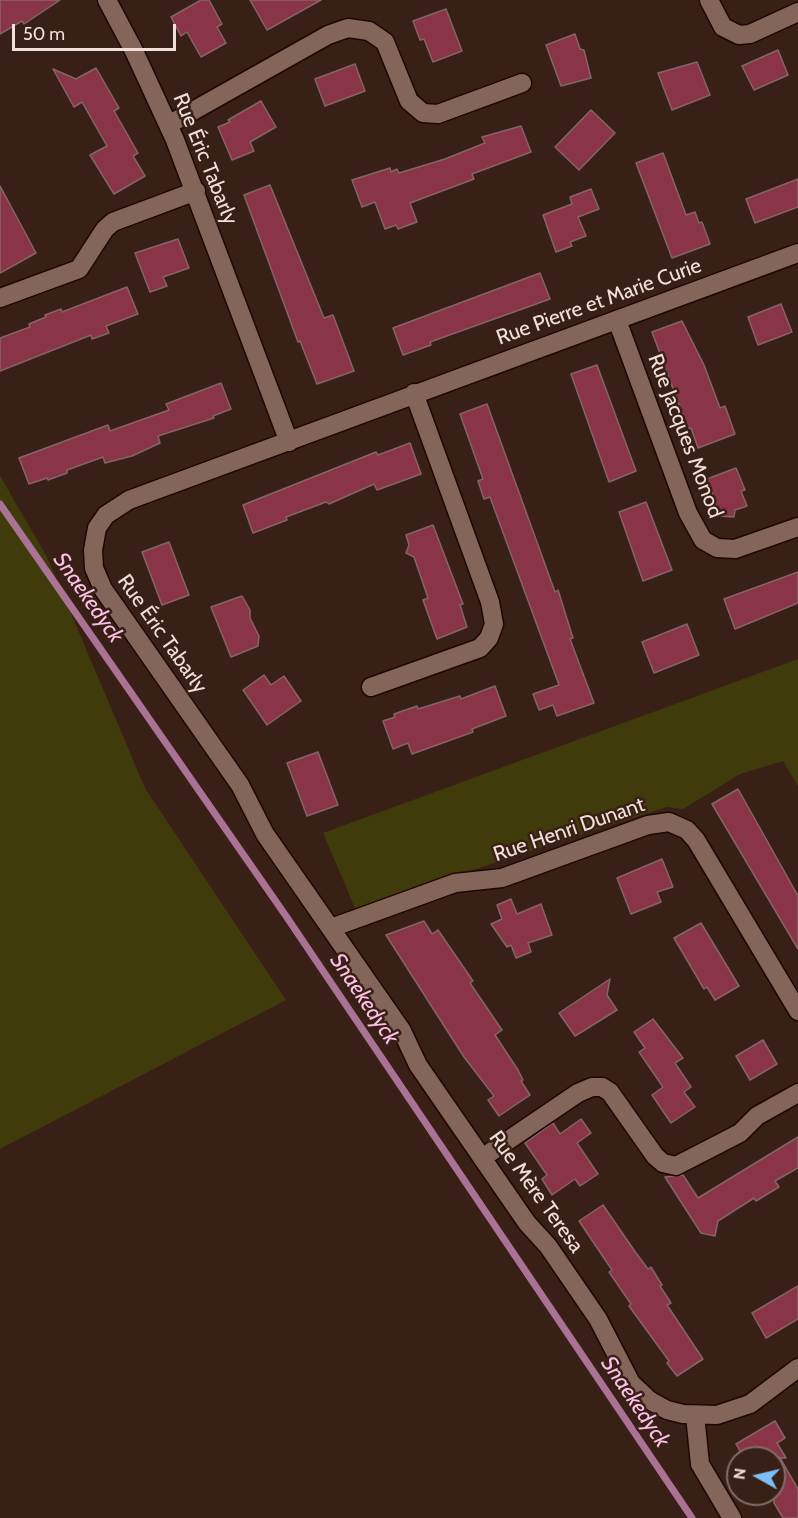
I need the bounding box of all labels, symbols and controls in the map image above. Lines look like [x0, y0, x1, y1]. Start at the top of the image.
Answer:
scale bar [15, 12, 178, 50]
text: 50 m [23, 23, 65, 45]
street label: Rue Éric Tabarly [167, 90, 243, 228]
street label: Rue Pierre et Marie Curie [493, 253, 705, 351]
street label: Rue Jacques Monod [642, 350, 728, 522]
water label: Snaekedyck [47, 548, 129, 648]
street label: Rue Éric Tabarly [112, 570, 212, 698]
street label: Rue Henri Dunant [490, 792, 648, 868]
water label: Snaekedyck [324, 948, 404, 1050]
street label: Rue Mère Teresa [483, 1126, 589, 1258]
water label: Snaekedyck [595, 1351, 675, 1453]
north arrow [726, 1446, 786, 1506]
text: N [729, 1467, 750, 1481]

